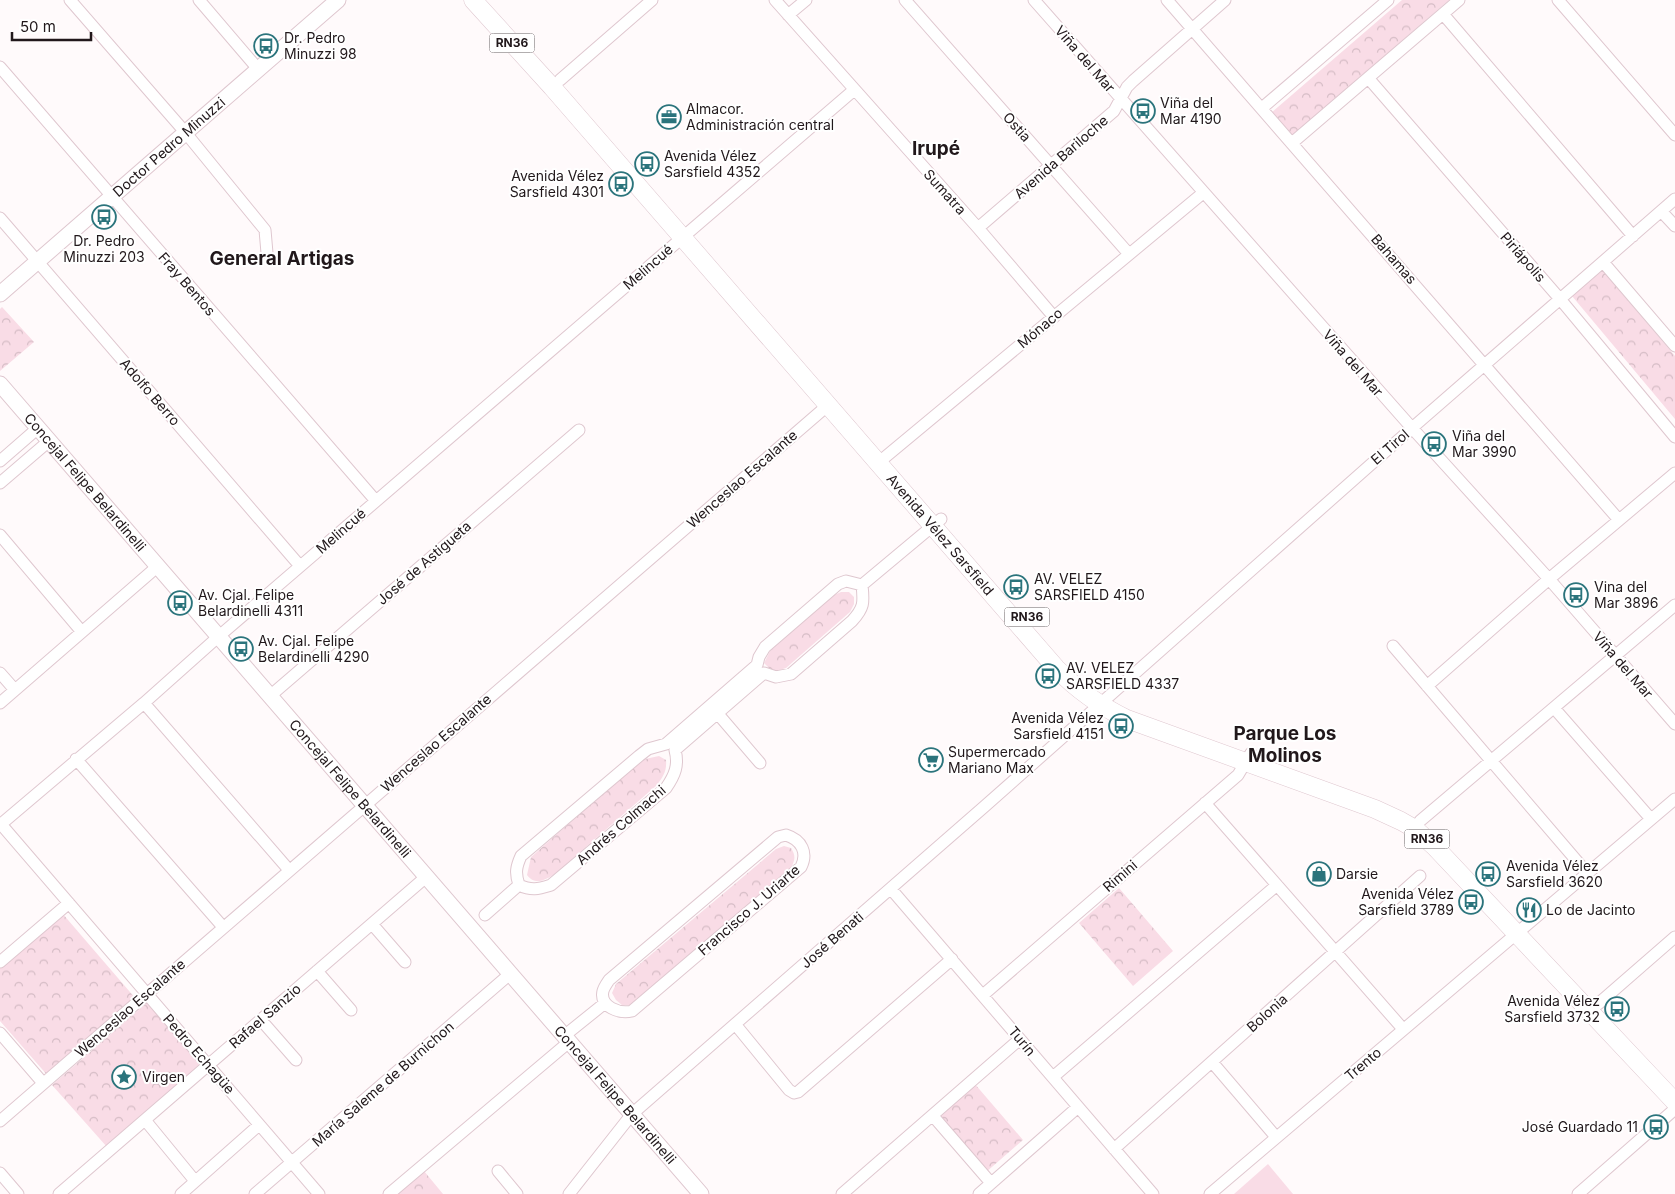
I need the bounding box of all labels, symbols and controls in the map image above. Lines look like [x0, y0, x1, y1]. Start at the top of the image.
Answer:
scale bar [12, 10, 91, 42]
text: 50 m [20, 17, 56, 36]
street label: Viña del Mar [1052, 22, 1119, 96]
place label: Dr. Pedro Minuzzi 98 [284, 29, 357, 62]
bus stop icon: Dr. Pedro Minuzzi 98 [253, 33, 279, 59]
road number: RN36 [490, 34, 534, 52]
street label: Doctor Pedro Minuzzi [109, 93, 228, 200]
place label: Viña del Mar 4190 [1160, 94, 1222, 127]
bus stop icon: Viña del Mar 4190 [1130, 98, 1156, 124]
place label: Almacor. Administración central [686, 100, 834, 133]
office icon: Almacor. Administración central [656, 104, 682, 130]
street label: Ostia [1000, 108, 1035, 145]
street label: Avenida Bariloche [1010, 111, 1111, 202]
district label: Irupé [912, 137, 960, 160]
place label: Avenida Vélez Sarsfield 4352 [664, 147, 761, 180]
bus stop icon: Avenida Vélez Sarsfield 4352 [634, 151, 660, 177]
street label: Sumatra [921, 166, 970, 218]
place label: Avenida Vélez Sarsfield 4301 [510, 167, 604, 200]
bus stop icon: Avenida Vélez Sarsfield 4301 [608, 171, 634, 197]
bus stop icon: Dr. Pedro Minuzzi 203 [91, 204, 117, 230]
street label: Piriápolis [1497, 228, 1550, 285]
street label: Bahamas [1368, 230, 1421, 287]
place label: Dr. Pedro Minuzzi 203 [63, 232, 145, 265]
street label: Melincué [619, 240, 676, 293]
district label: General Artigas [210, 247, 354, 270]
street label: Fray Bentos [155, 249, 220, 319]
street label: Mónaco [1014, 304, 1066, 351]
street label: Viña del Mar [1320, 326, 1387, 400]
street label: Adolfo Berro [117, 355, 184, 429]
street label: Concejal Felipe Belardinelli [21, 409, 150, 555]
street label: El Tirol [1367, 425, 1412, 468]
street label: Wenceslao Escalante [683, 426, 800, 531]
place label: Viña del Mar 3990 [1452, 427, 1517, 460]
bus stop icon: Viña del Mar 3990 [1421, 431, 1447, 457]
street label: Avenida Vélez Sarsfield [883, 470, 998, 598]
street label: Melincué [312, 504, 369, 557]
street label: José de Astigueta [373, 517, 474, 608]
place label: AV. VELEZ SARSFIELD 4150 [1034, 570, 1145, 603]
bus stop icon: AV. VELEZ SARSFIELD 4150 [1003, 574, 1029, 600]
place label: Vina del Mar 3896 [1594, 578, 1658, 611]
bus stop icon: Vina del Mar 3896 [1563, 582, 1589, 608]
place label: Av. Cjal. Felipe Belardinelli 4311 [198, 586, 303, 619]
bus stop icon: Av. Cjal. Felipe Belardinelli 4311 [167, 590, 193, 616]
road number: RN36 [1004, 608, 1050, 626]
street label: Viña del Mar [1590, 628, 1657, 702]
place label: Av. Cjal. Felipe Belardinelli 4290 [258, 632, 369, 665]
bus stop icon: Av. Cjal. Felipe Belardinelli 4290 [228, 636, 254, 662]
place label: AV. VELEZ SARSFIELD 4337 [1066, 659, 1179, 692]
bus stop icon: AV. VELEZ SARSFIELD 4337 [1035, 663, 1061, 689]
street label: Wenceslao Escalante [377, 690, 494, 795]
place label: Avenida Vélez Sarsfield 4151 [1011, 709, 1104, 742]
bus stop icon: Avenida Vélez Sarsfield 4151 [1108, 713, 1134, 739]
street label: Concejal Felipe Belardinelli [286, 716, 415, 861]
district label: Parque Los Molinos [1233, 722, 1337, 767]
place label: Supermercado Mariano Max [948, 743, 1046, 776]
supermarket icon: Supermercado Mariano Max [918, 747, 944, 773]
street label: Andrés Colmachi [573, 781, 669, 868]
road number: RN36 [1404, 830, 1450, 849]
street label: Rimini [1099, 856, 1140, 895]
place label: Avenida Vélez Sarsfield 3620 [1506, 857, 1603, 890]
street label: Francisco J. Uriarte [694, 861, 803, 958]
shop icon: Darsie [1306, 861, 1332, 887]
bus stop icon: Avenida Vélez Sarsfield 3620 [1475, 861, 1501, 887]
place label: Darsie [1336, 865, 1378, 882]
place label: Avenida Vélez Sarsfield 3789 [1358, 885, 1454, 918]
bus stop icon: Avenida Vélez Sarsfield 3789 [1458, 889, 1484, 915]
restaurant icon: Lo de Jacinto [1516, 897, 1542, 923]
place label: Lo de Jacinto [1546, 901, 1635, 918]
street label: José Benati [797, 908, 866, 971]
street label: Wenceslao Escalante [71, 955, 188, 1060]
street label: Rafael Sanzio [225, 980, 304, 1051]
street label: Bolonia [1243, 990, 1291, 1035]
place label: Avenida Vélez Sarsfield 3732 [1504, 992, 1600, 1025]
bus stop icon: Avenida Vélez Sarsfield 3732 [1604, 996, 1630, 1022]
street label: Pedro Echagüe [160, 1010, 239, 1097]
street label: María Saleme de Burnichon [308, 1017, 457, 1150]
street label: Concejal Felipe Belardinelli [551, 1022, 680, 1167]
street label: Turín [1005, 1022, 1040, 1059]
street label: Trento [1341, 1043, 1384, 1084]
place icon: Virgen [111, 1064, 137, 1090]
place label: Virgen [142, 1068, 185, 1085]
bus stop icon: José Guardado 11 [1643, 1114, 1669, 1140]
place label: José Guardado 11 [1522, 1118, 1638, 1135]

